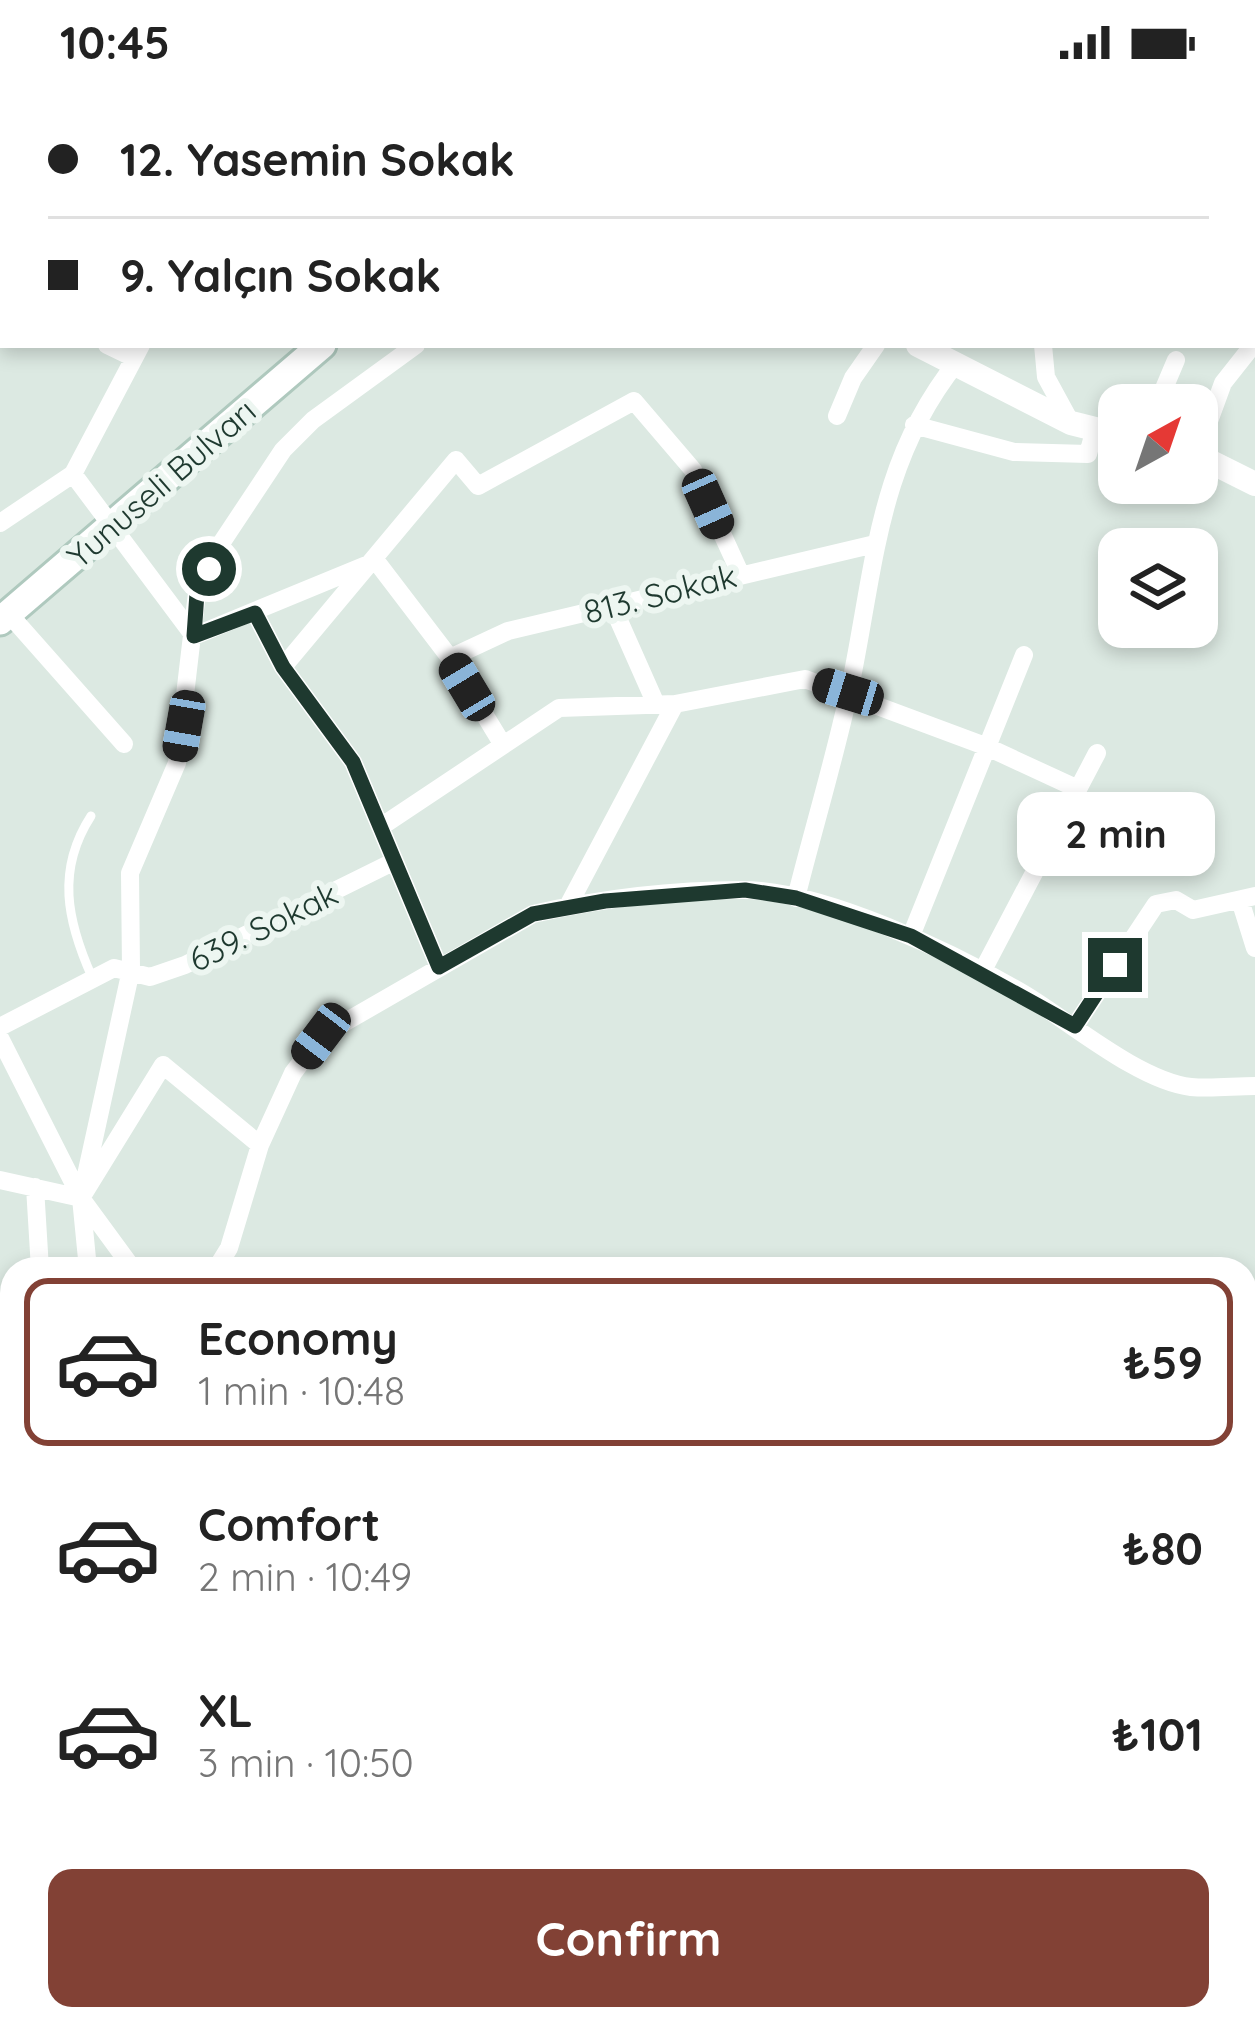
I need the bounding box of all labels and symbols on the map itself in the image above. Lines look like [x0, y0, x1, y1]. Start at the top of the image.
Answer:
north arrow [1098, 384, 1218, 504]
street label: Yunuseli Bulvarı [58, 390, 264, 576]
car [677, 464, 739, 544]
route start [182, 542, 236, 596]
street label: 813. Sokak [579, 554, 741, 632]
car [433, 647, 501, 727]
car [808, 664, 888, 720]
car [160, 687, 208, 765]
callout: 2 min [1016, 791, 1214, 875]
street label: 639. Sokak [182, 872, 344, 980]
route end [1088, 938, 1142, 992]
car [285, 996, 357, 1076]

